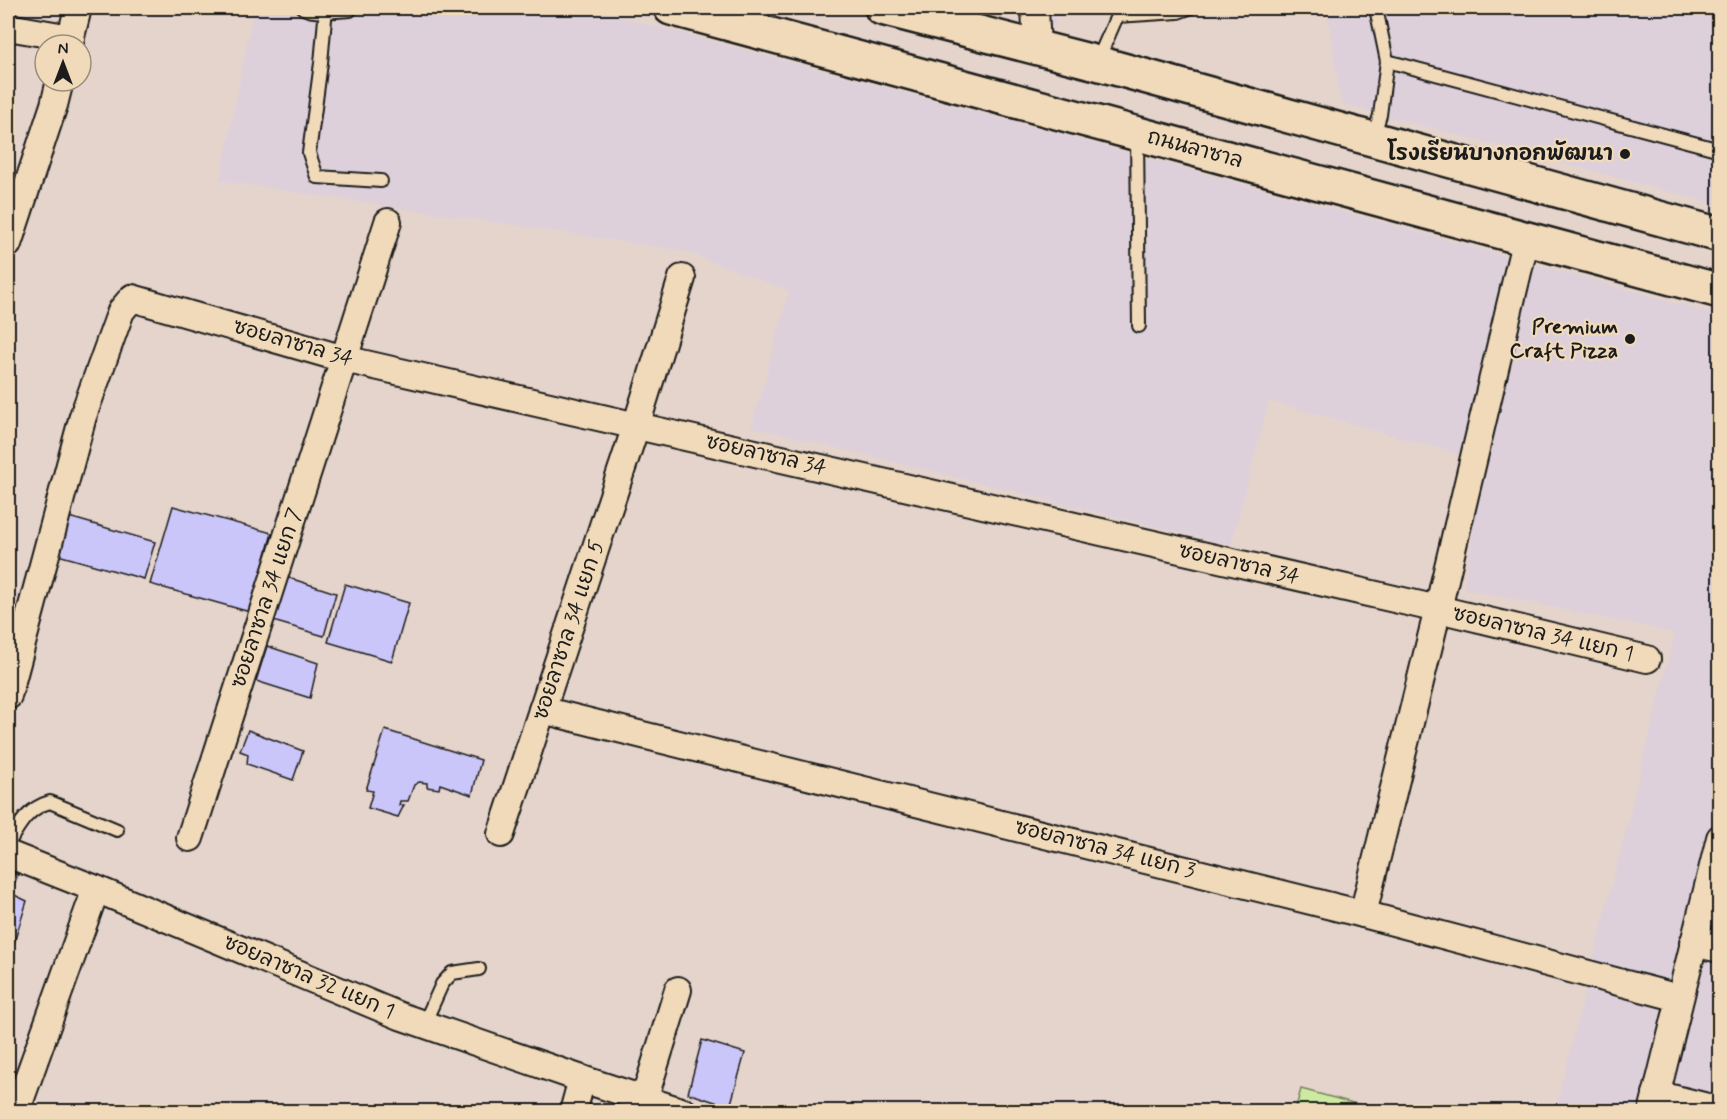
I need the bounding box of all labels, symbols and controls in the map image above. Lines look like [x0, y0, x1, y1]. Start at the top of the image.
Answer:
north arrow [33, 33, 93, 93]
text: N [58, 39, 68, 60]
street label: ถนนลาซาล [1144, 123, 1246, 175]
place label: โรงเรียนบางกอกพัฒนา [1387, 138, 1613, 168]
marker: โรงเรียนบางกอกพัฒนา [1618, 147, 1632, 161]
street label: ซอยลาซาล 34 [230, 313, 356, 374]
place label: Premium Craft Pizza [1510, 313, 1618, 365]
marker: Premium Craft Pizza [1623, 332, 1637, 346]
street label: ซอยลาซาล 34 [703, 427, 830, 483]
street label: ซอยลาซาล 34 แยก 7 [225, 504, 309, 692]
street label: ซอยลาซาล 34 แยก 5 [527, 536, 611, 724]
street label: ซอยลาซาล 34 [1176, 536, 1303, 592]
street label: ซอยลาซาล 34 แยก 1 [1450, 600, 1636, 668]
street label: ซอยลาซาล 34 แยก 3 [1012, 813, 1199, 885]
street label: ซอยลาซาล 32 แยก 1 [219, 928, 399, 1026]

